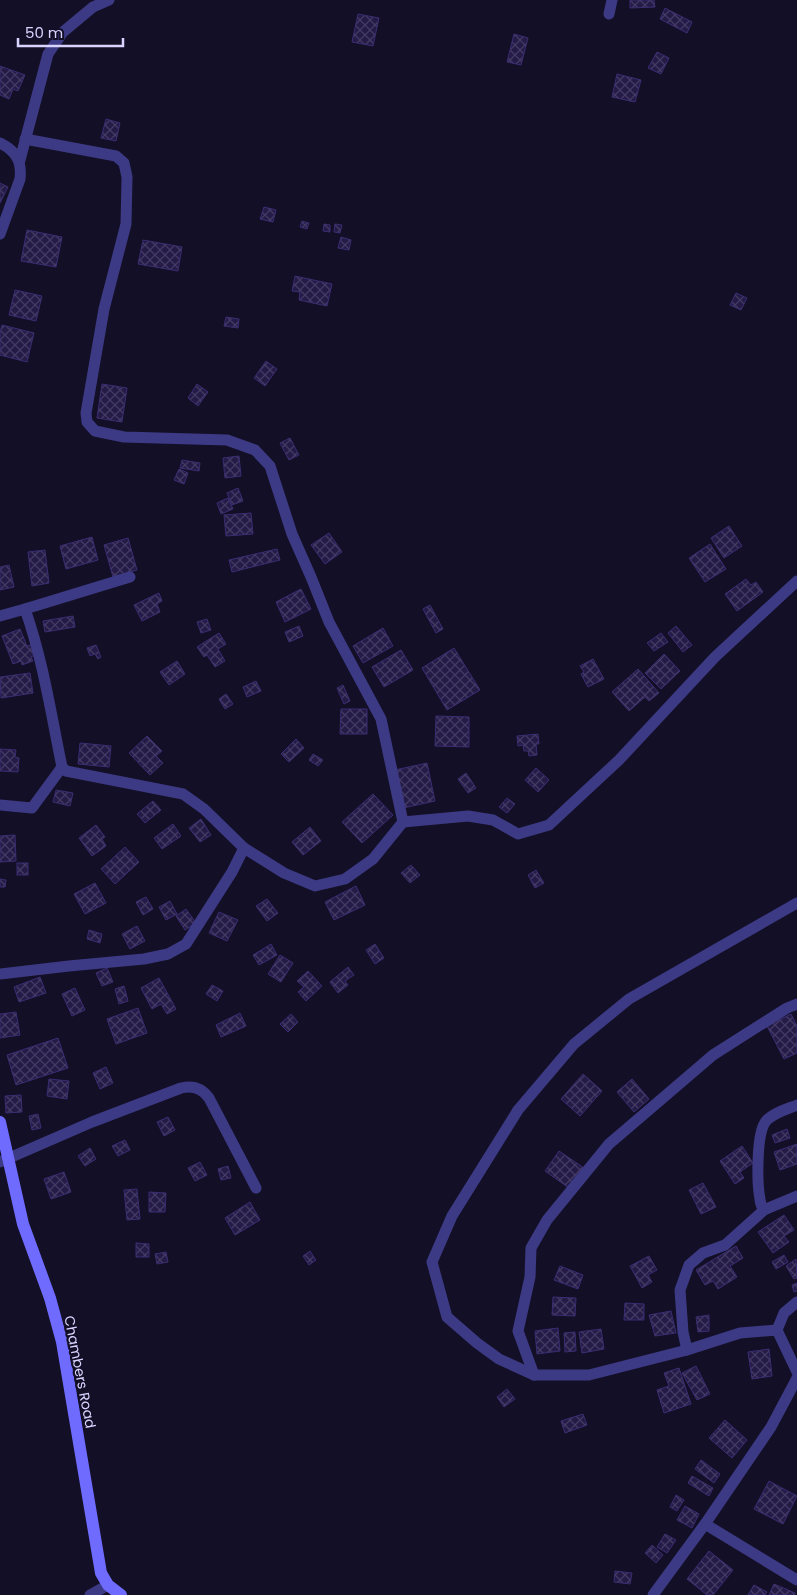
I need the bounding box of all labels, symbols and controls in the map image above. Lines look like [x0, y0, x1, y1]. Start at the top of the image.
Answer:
scale bar [18, 15, 122, 47]
text: 50 m [25, 22, 63, 43]
street label: Chambers Road [59, 1314, 101, 1430]

